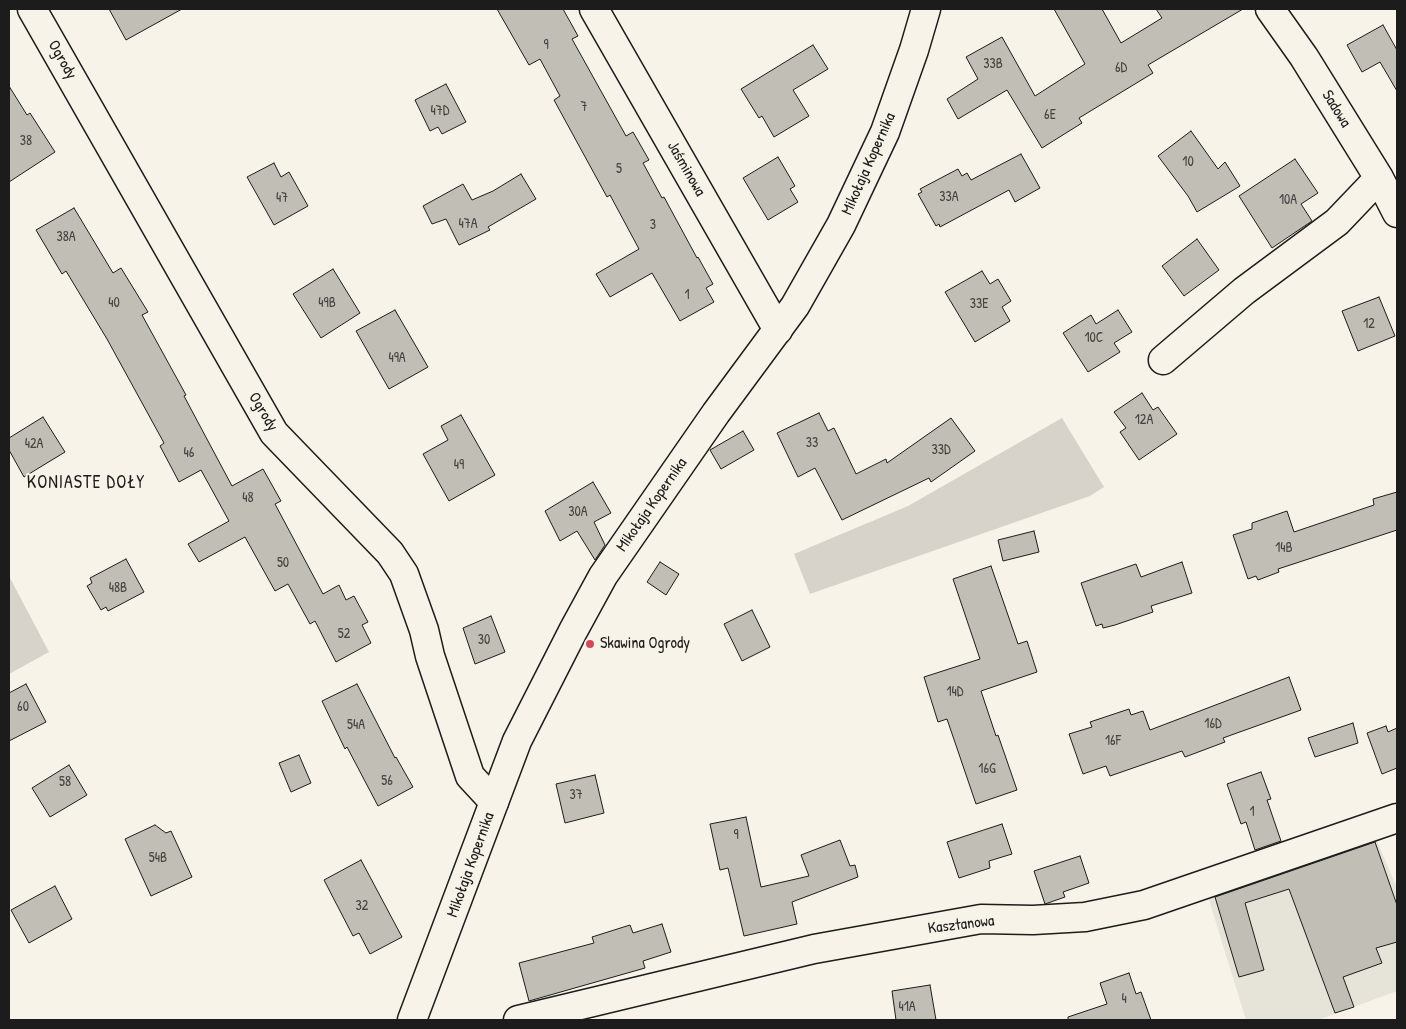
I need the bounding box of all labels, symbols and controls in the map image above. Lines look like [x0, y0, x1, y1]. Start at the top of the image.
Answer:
street label: Ogrody [43, 37, 81, 83]
house number: 9 [543, 37, 549, 53]
house number: 33B [983, 56, 1003, 72]
house number: 6D [1115, 60, 1127, 76]
street label: Sadowa [1317, 87, 1355, 131]
house number: 7 [581, 99, 587, 115]
house number: 47D [431, 103, 449, 119]
house number: 6E [1044, 107, 1056, 123]
street label: Mikołaja Kopernika [838, 110, 900, 218]
house number: 38 [20, 133, 32, 149]
street label: Jaśminowa [663, 138, 709, 200]
house number: 10 [1182, 154, 1194, 170]
house number: 5 [616, 161, 622, 177]
house number: 33A [939, 189, 959, 205]
house number: 47 [276, 190, 288, 206]
house number: 10A [1279, 192, 1297, 208]
house number: 47A [458, 216, 478, 232]
house number: 3 [650, 217, 656, 233]
house number: 38A [56, 229, 76, 245]
house number: 1 [684, 287, 690, 303]
house number: 40 [108, 295, 120, 311]
house number: 49B [318, 295, 336, 311]
house number: 33E [970, 296, 988, 312]
house number: 12 [1363, 316, 1375, 332]
house number: 10C [1084, 330, 1104, 346]
house number: 49A [388, 350, 406, 366]
street label: Ogrody [244, 389, 282, 435]
house number: 12A [1135, 412, 1153, 428]
house number: 33 [806, 435, 818, 451]
house number: 42A [25, 436, 43, 452]
house number: 33D [931, 442, 951, 458]
house number: 46 [184, 445, 194, 461]
street label: Mikołaja Kopernika [613, 454, 691, 556]
house number: 49 [454, 457, 464, 473]
district label: KONIASTE DOŁY [25, 472, 147, 494]
house number: 48 [242, 490, 254, 506]
house number: 30A [568, 504, 588, 520]
house number: 14B [1275, 540, 1293, 556]
house number: 50 [277, 555, 289, 571]
house number: 48B [109, 580, 127, 596]
house number: 52 [338, 626, 350, 642]
house number: 30 [478, 632, 490, 648]
place label: Skawina Ogrody [600, 634, 690, 654]
marker: Skawina Ogrody [584, 638, 596, 650]
house number: 14D [947, 684, 963, 700]
house number: 60 [17, 699, 29, 715]
house number: 16D [1204, 716, 1222, 732]
house number: 54A [347, 717, 365, 733]
house number: 16F [1105, 733, 1121, 749]
house number: 16G [978, 761, 996, 777]
house number: 56 [381, 773, 393, 789]
house number: 58 [59, 774, 71, 790]
house number: 37 [569, 787, 583, 803]
house number: 1 [1249, 804, 1255, 820]
street label: Mikołaja Kopernika [443, 810, 499, 920]
house number: 9 [733, 827, 739, 843]
house number: 54B [149, 850, 167, 866]
house number: 32 [356, 898, 368, 914]
street label: Kasztanowa [927, 911, 995, 939]
house number: 4 [1121, 991, 1127, 1007]
house number: 41A [898, 999, 916, 1015]

